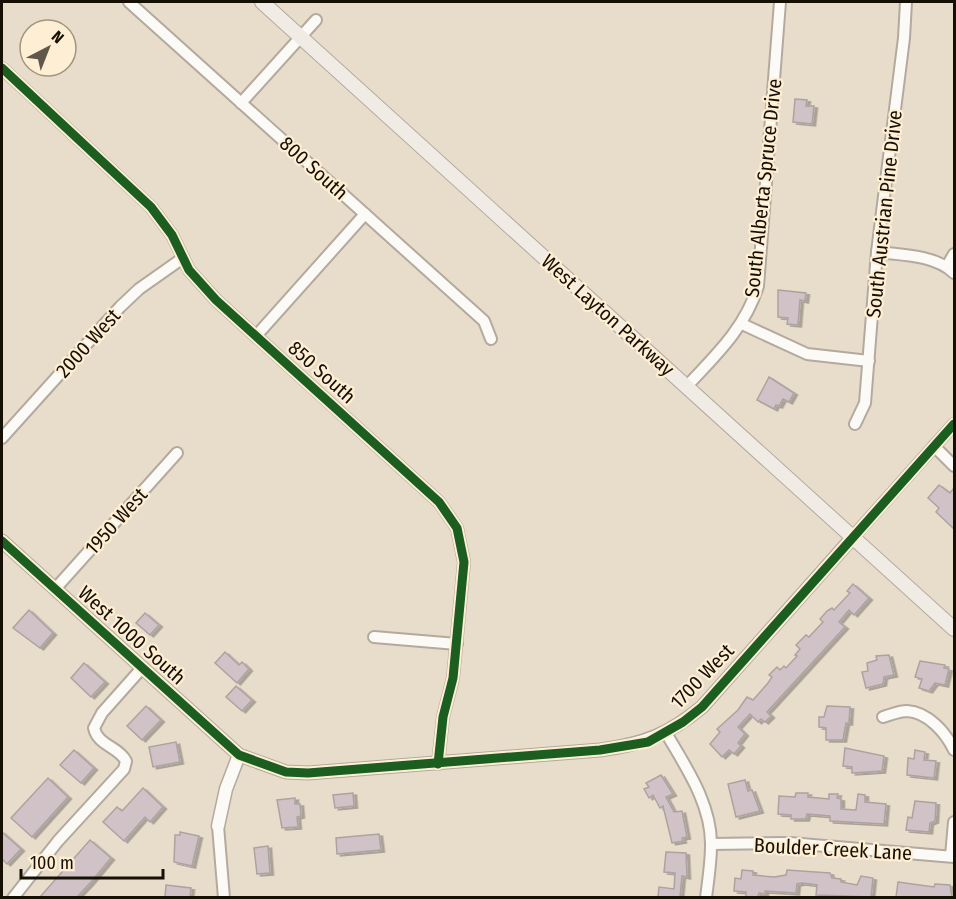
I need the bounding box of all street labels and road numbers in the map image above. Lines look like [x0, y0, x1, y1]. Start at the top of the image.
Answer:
street label: South Alberta Spruce Drive [740, 77, 786, 299]
street label: South Austrian Pine Drive [861, 109, 907, 319]
street label: 800 South [275, 131, 353, 205]
street label: West Layton Parkway [537, 249, 679, 381]
street label: 2000 West [51, 303, 125, 382]
street label: 850 South [283, 336, 361, 408]
street label: 1950 West [80, 482, 153, 559]
street label: West 1000 South [73, 581, 191, 689]
street label: 1700 West [665, 638, 739, 713]
street label: Boulder Creek Lane [753, 833, 913, 865]

